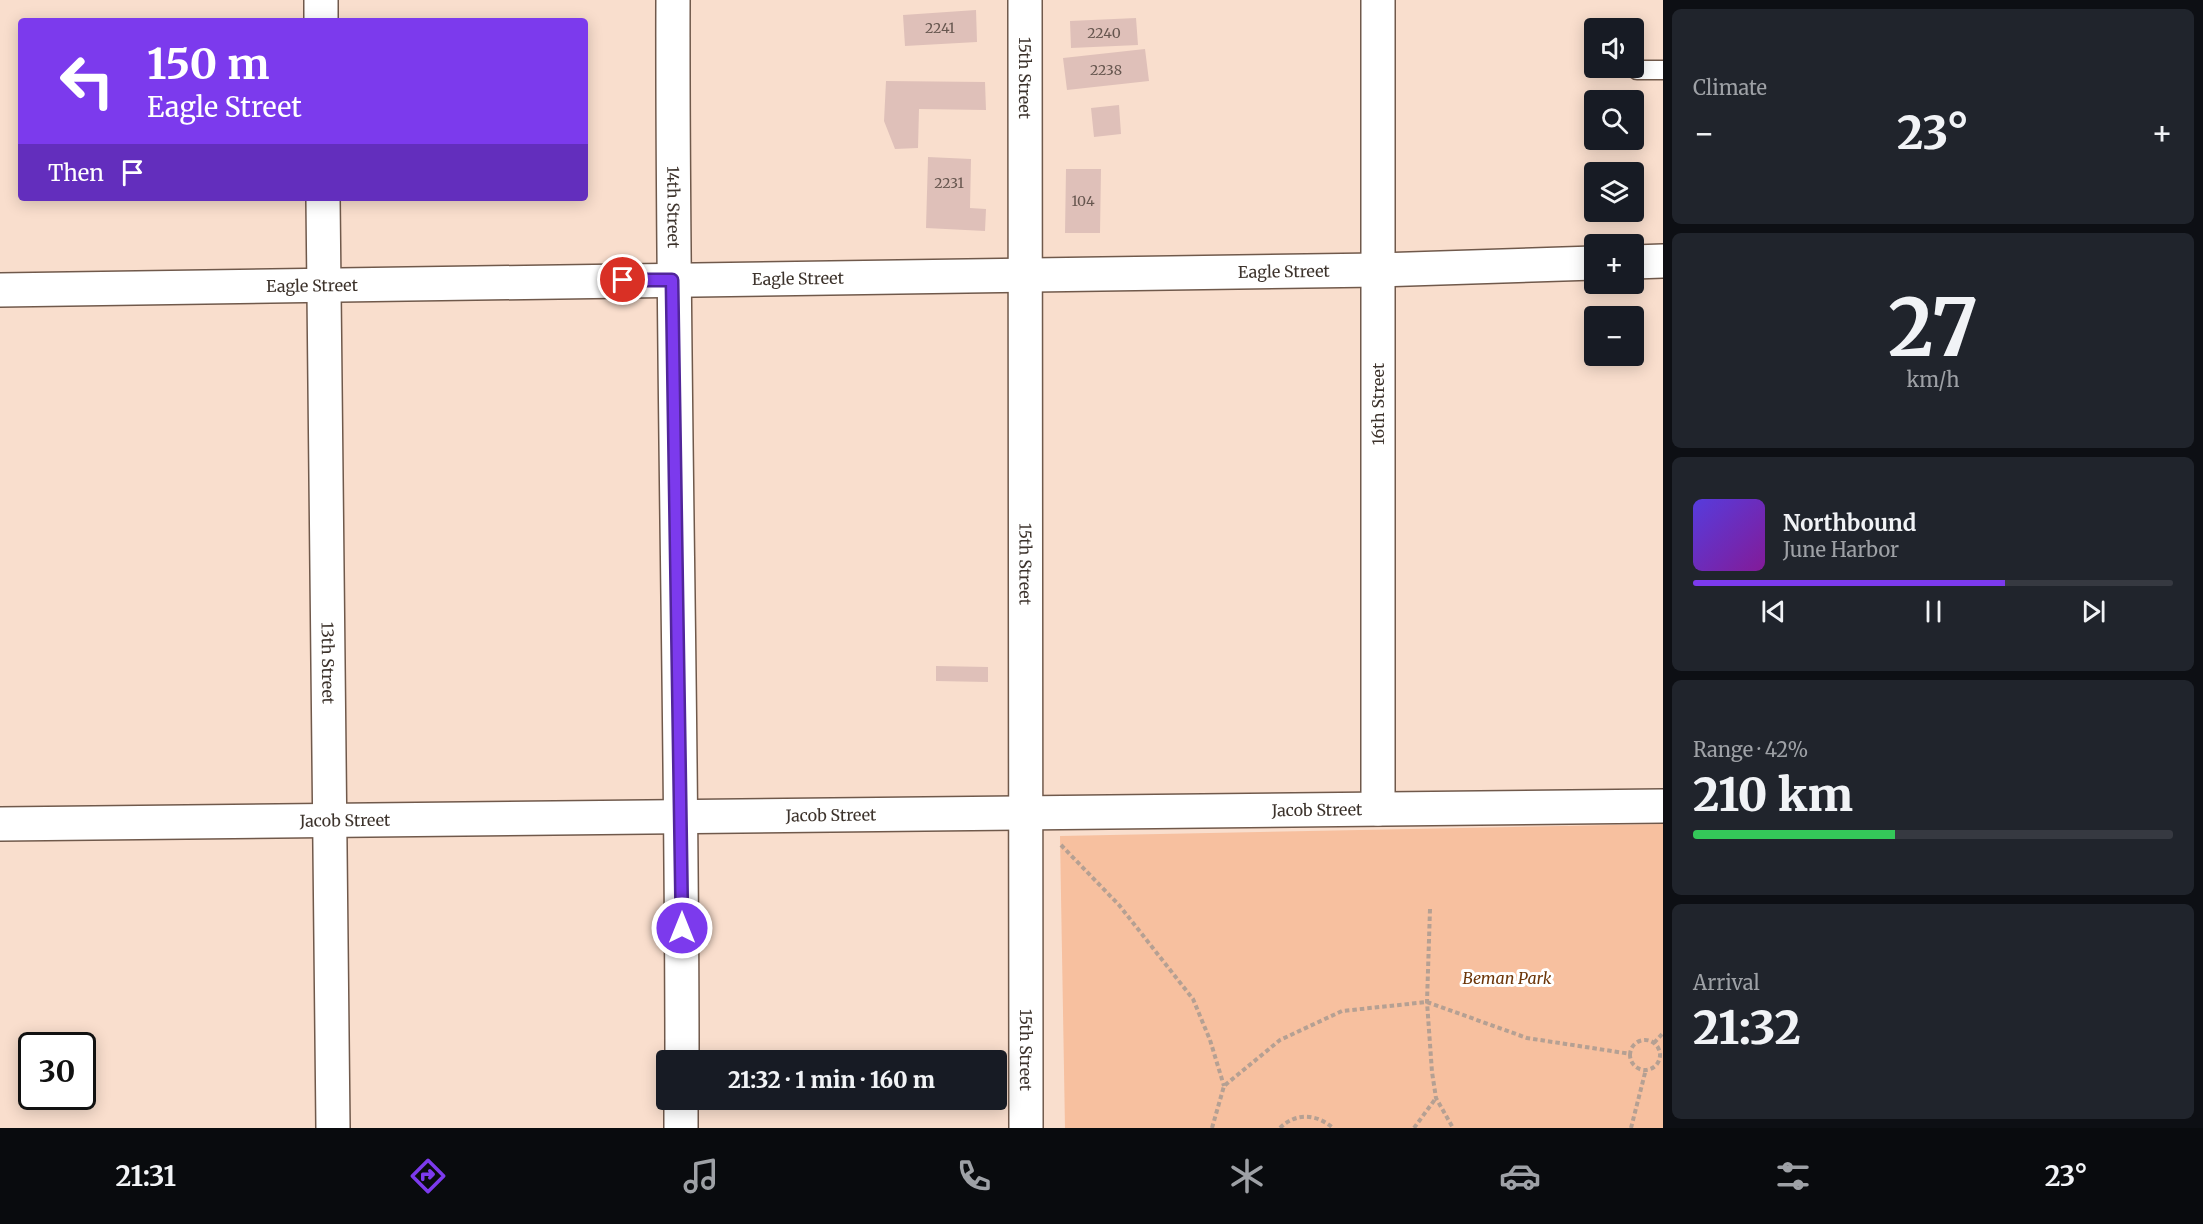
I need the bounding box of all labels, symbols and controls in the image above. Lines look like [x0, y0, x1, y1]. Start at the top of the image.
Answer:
map controls [1584, 18, 1644, 366]
button: sound [1584, 18, 1644, 78]
house number: 2241 [925, 19, 955, 37]
house number: 2240 [1087, 24, 1121, 42]
street label: 15th Street [1015, 37, 1035, 120]
text: 150 m [147, 38, 269, 90]
icon: left [48, 42, 126, 120]
house number: 2238 [1090, 61, 1122, 79]
text: Climate [1693, 75, 1767, 100]
text: Eagle Street [147, 90, 302, 124]
button: search [1584, 90, 1644, 150]
text: 23° [1897, 105, 1969, 161]
text: − [1693, 113, 1715, 154]
text: + [2151, 113, 2173, 154]
icon: arrive [116, 156, 149, 189]
text: Then [48, 159, 104, 187]
button: layers [1584, 162, 1644, 222]
street label: 14th Street [663, 166, 684, 249]
house number: 2231 [934, 174, 964, 192]
house number: 104 [1071, 192, 1095, 210]
button: + [1584, 234, 1644, 294]
pin [597, 254, 648, 305]
street label: Eagle Street [1238, 261, 1331, 282]
icon: arrive [606, 263, 639, 296]
street label: Eagle Street [752, 268, 845, 289]
street label: Eagle Street [266, 275, 359, 296]
text: 27 [1888, 279, 1978, 377]
button: − [1584, 306, 1644, 366]
street label: 16th Street [1368, 362, 1388, 445]
text: km/h [1907, 367, 1959, 392]
text: Northbound [1783, 509, 1916, 537]
street label: 15th Street [1015, 523, 1036, 606]
text: June Harbor [1783, 537, 1899, 562]
icon: previous [1757, 595, 1790, 628]
icon: pause [1917, 595, 1950, 628]
icon: next [2077, 595, 2110, 628]
street label: 13th Street [318, 622, 338, 705]
text: Range · 42% [1693, 737, 1808, 762]
text: 210 km [1693, 767, 1853, 823]
street label: Jacob Street [1270, 799, 1363, 820]
street label: Jacob Street [785, 805, 877, 826]
street label: Jacob Street [299, 810, 391, 831]
position arrow [650, 896, 714, 960]
park label: Beman Park [1463, 968, 1552, 988]
text: Arrival [1693, 970, 1760, 995]
text: 21:32 [1693, 1000, 1801, 1056]
street label: 15th Street [1016, 1009, 1036, 1092]
speed limit sign: 30 [18, 1032, 96, 1110]
text: 21:32 · 1 min · 160 m [728, 1066, 935, 1094]
icon: directions [407, 1155, 449, 1197]
icon: music [680, 1155, 722, 1197]
icon: phone [953, 1155, 995, 1197]
icon: climate [1226, 1155, 1268, 1197]
icon: car [1499, 1155, 1541, 1197]
icon: filters [1772, 1155, 1814, 1197]
text: 21:31 [115, 1159, 176, 1193]
text: 23° [2045, 1159, 2087, 1193]

